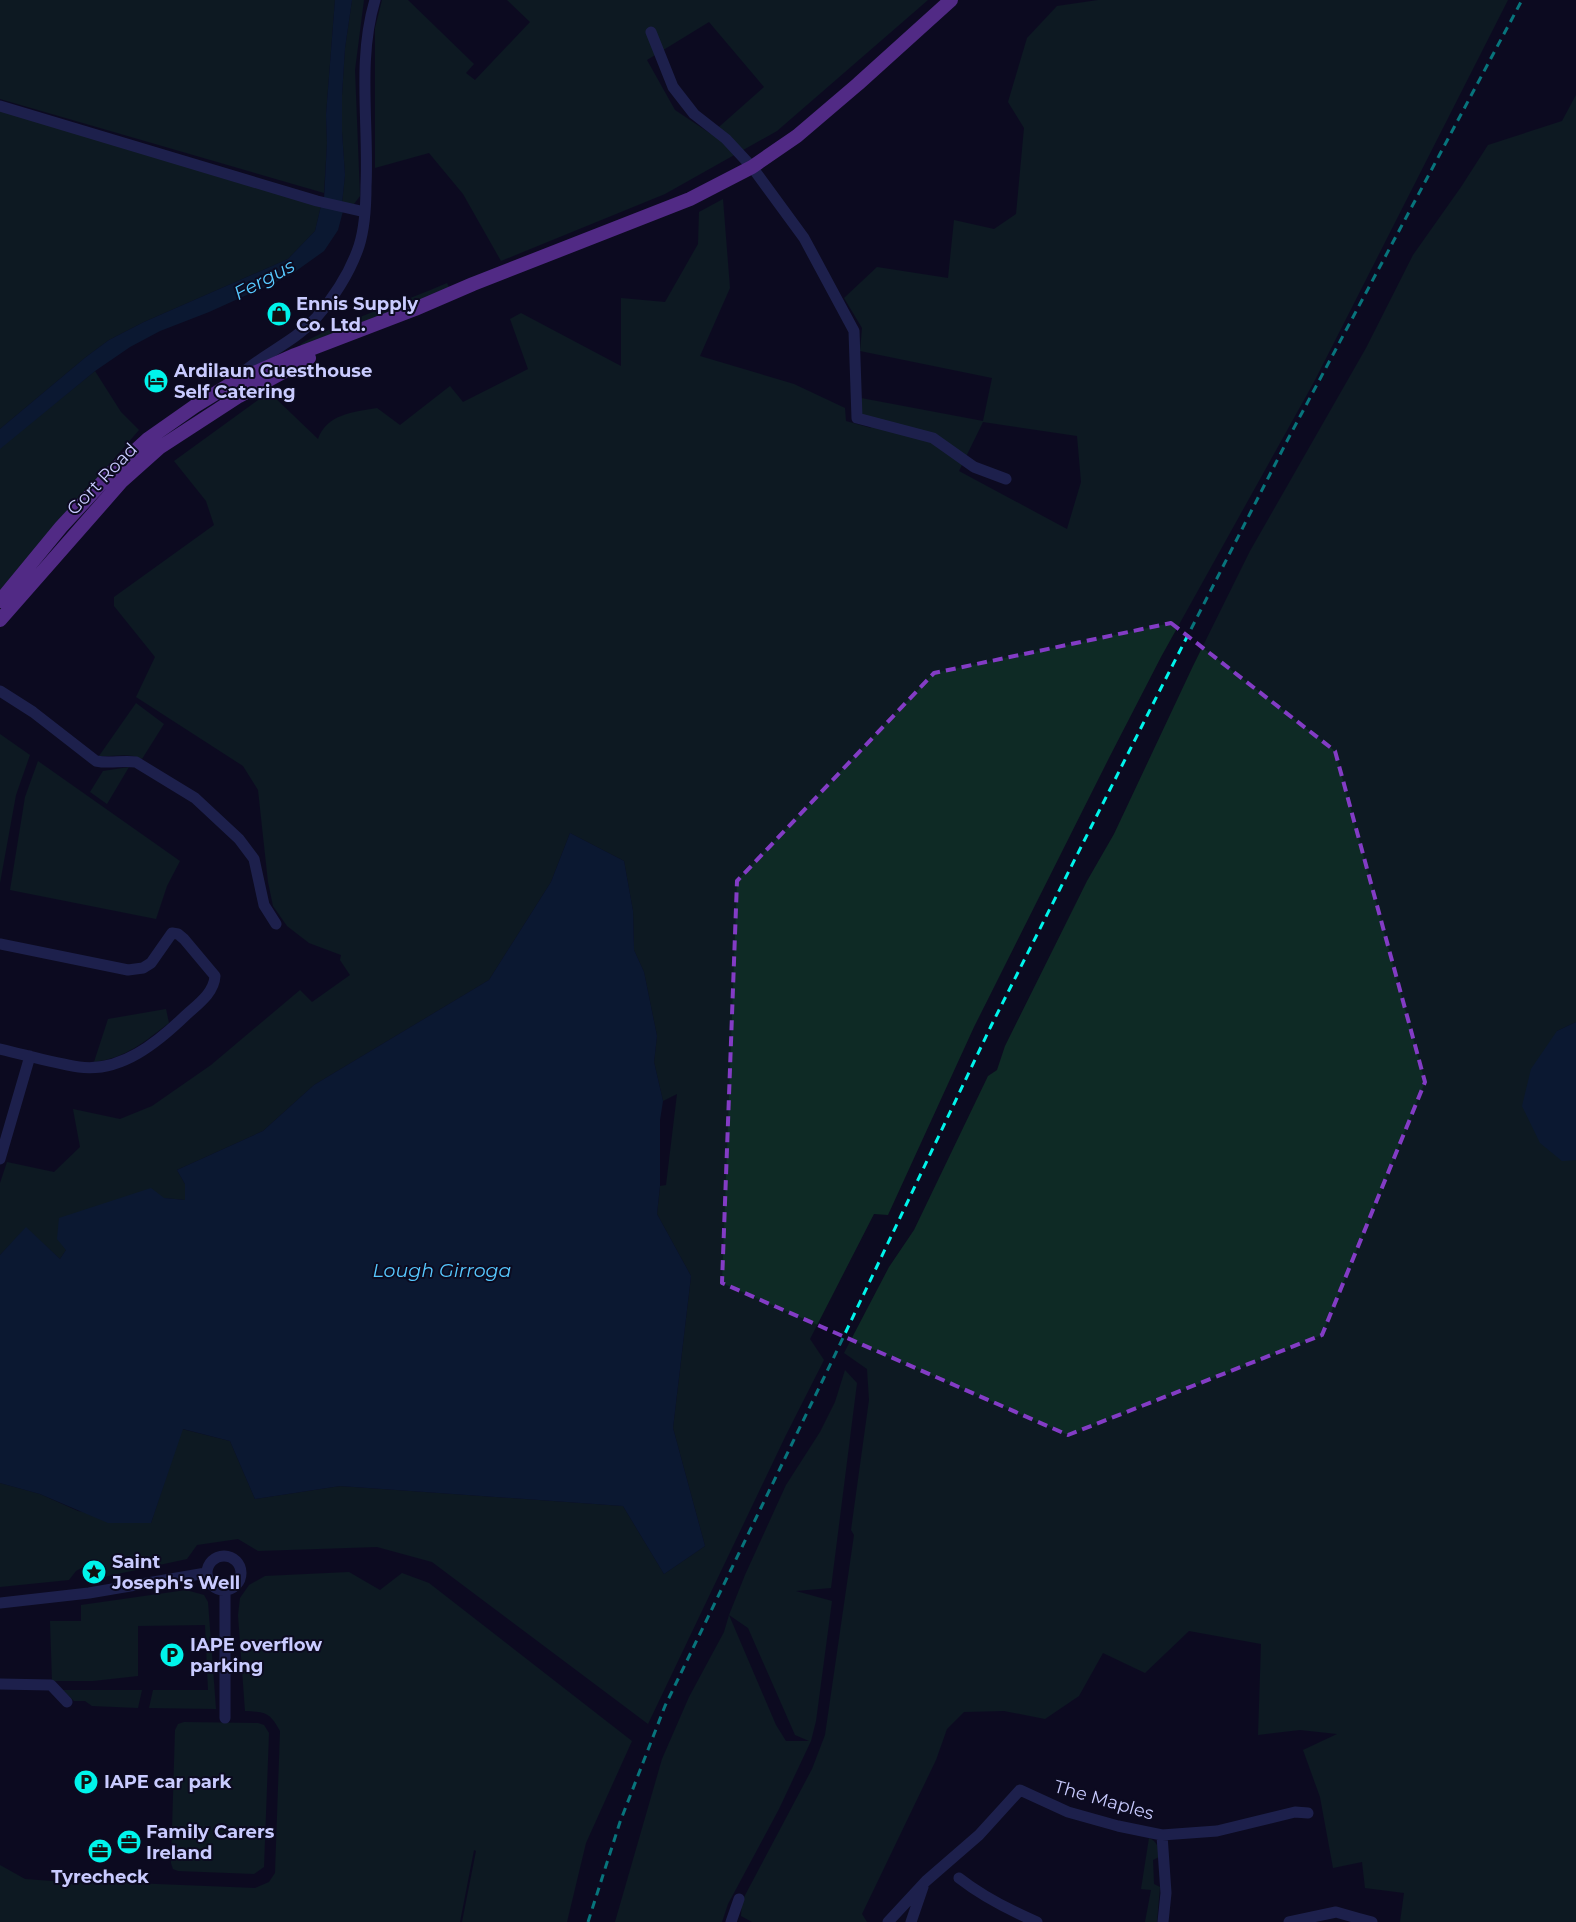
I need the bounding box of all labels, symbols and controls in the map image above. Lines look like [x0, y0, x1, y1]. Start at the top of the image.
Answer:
water label: Fergus [230, 254, 299, 305]
place label: Ennis Supply Co. Ltd. [296, 293, 418, 336]
shop icon: Ennis Supply Co. Ltd. [266, 301, 292, 327]
place label: Ardilaun Guesthouse Self Catering [173, 360, 372, 403]
hotel icon: Ardilaun Guesthouse Self Catering [143, 368, 169, 394]
street label: Gort Road [62, 438, 142, 520]
water label: Lough Girroga [372, 1259, 512, 1282]
place label: Saint Joseph's Well [111, 1551, 240, 1594]
place icon: Saint Joseph's Well [81, 1559, 107, 1585]
place label: IAPE overflow parking [190, 1634, 322, 1677]
parking icon: IAPE overflow parking [159, 1642, 185, 1668]
parking icon: IAPE car park [73, 1769, 99, 1795]
place label: IAPE car park [104, 1771, 232, 1793]
street label: The Maples [1052, 1775, 1157, 1825]
place label: Family Carers Ireland [146, 1821, 275, 1864]
office icon: Family Carers Ireland [116, 1829, 142, 1855]
office icon: Tyrecheck [87, 1838, 113, 1864]
place label: Tyrecheck [51, 1866, 149, 1888]

